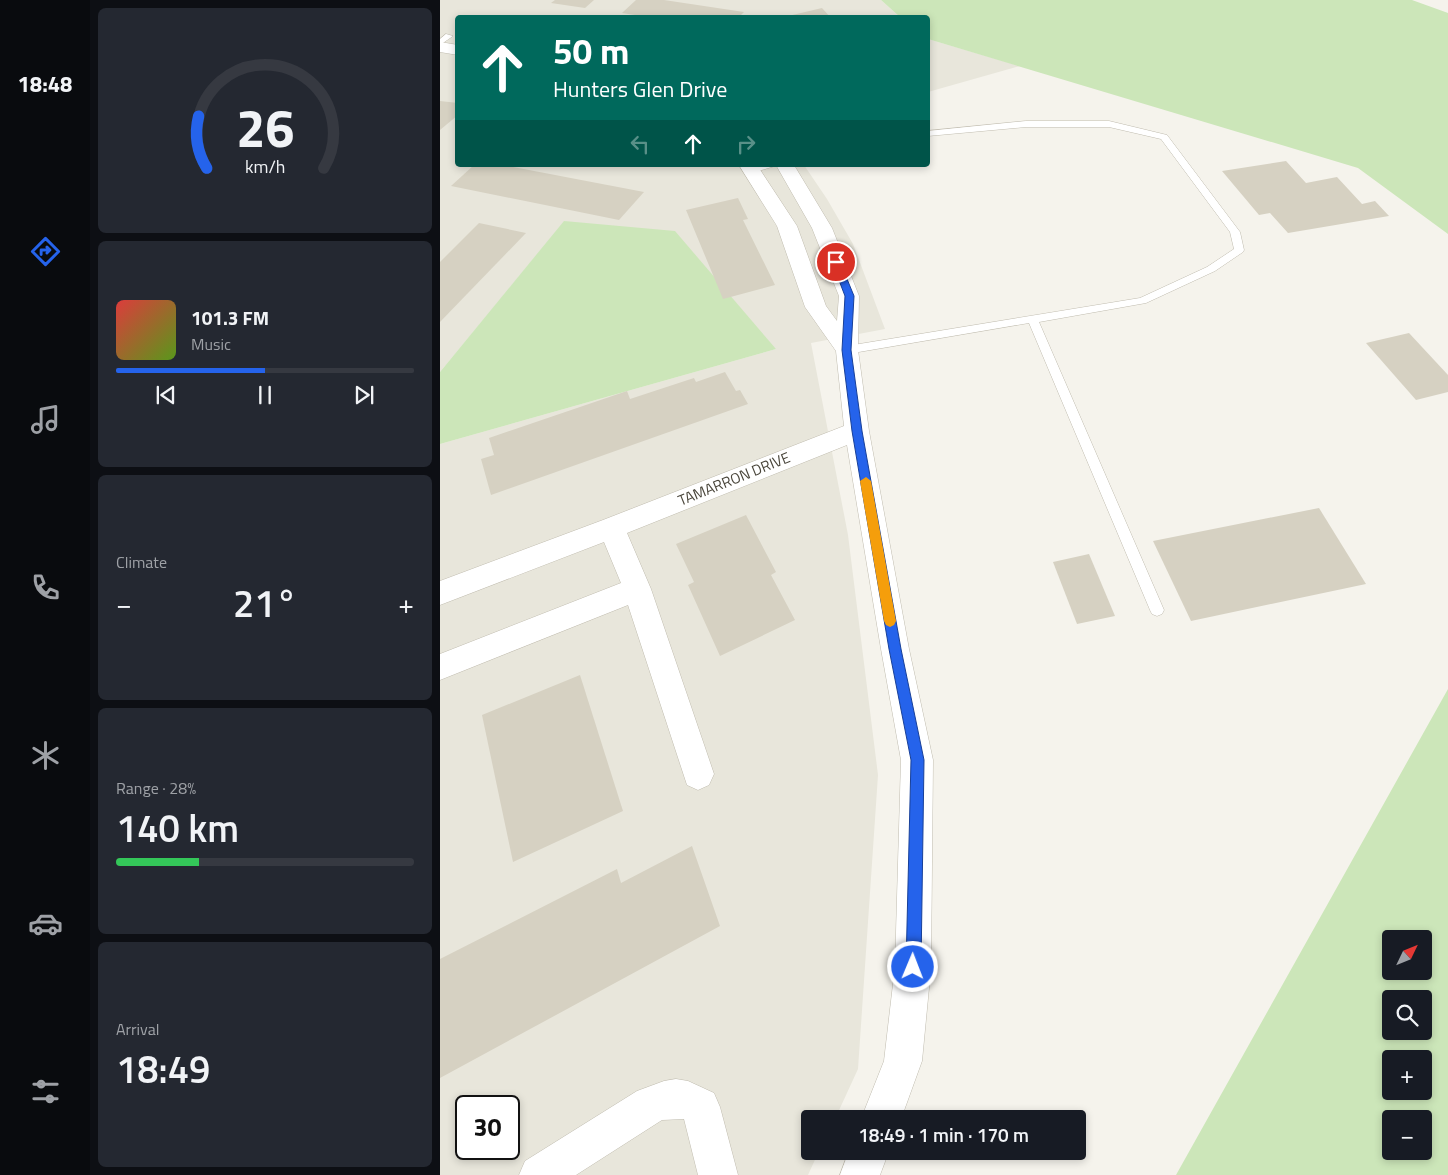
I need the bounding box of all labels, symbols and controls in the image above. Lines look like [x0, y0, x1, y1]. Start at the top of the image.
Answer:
text: 50 m [553, 24, 629, 78]
icon: ahead [470, 35, 535, 100]
text: 18:48 [18, 67, 72, 101]
text: Hunters Glen Drive [553, 72, 727, 106]
text: 26 [236, 88, 294, 167]
icon: left [626, 130, 654, 158]
icon: ahead [679, 130, 707, 158]
icon: right [732, 130, 760, 158]
text: km/h [245, 153, 285, 180]
icon: directions [28, 234, 63, 269]
pin [815, 241, 857, 283]
icon: arrive [822, 248, 850, 276]
text: 101.3 FM [191, 303, 269, 332]
text: Music [191, 332, 231, 356]
icon: previous [152, 381, 180, 409]
icon: pause [251, 381, 279, 409]
icon: next [350, 381, 378, 409]
icon: music [28, 402, 63, 437]
street label: TAMARRON DRIVE [674, 446, 793, 512]
text: Climate [116, 550, 167, 574]
icon: phone [28, 570, 63, 605]
text: 21° [233, 574, 297, 632]
text: − [116, 582, 132, 625]
text: + [398, 582, 414, 625]
icon: climate [28, 738, 63, 773]
text: Range · 28% [116, 776, 196, 800]
text: 140 km [116, 799, 239, 857]
icon: car [28, 906, 63, 941]
north arrow [1382, 930, 1432, 980]
map controls [1382, 930, 1432, 1160]
position arrow [886, 940, 938, 992]
button: search [1382, 990, 1432, 1040]
text: Arrival [116, 1017, 159, 1041]
text: 18:49 [116, 1040, 210, 1098]
button: + [1382, 1050, 1432, 1100]
icon: filters [28, 1074, 63, 1109]
speed limit sign: 30 [455, 1095, 520, 1160]
button: − [1382, 1110, 1432, 1160]
text: 18:49 · 1 min · 170 m [858, 1120, 1029, 1149]

